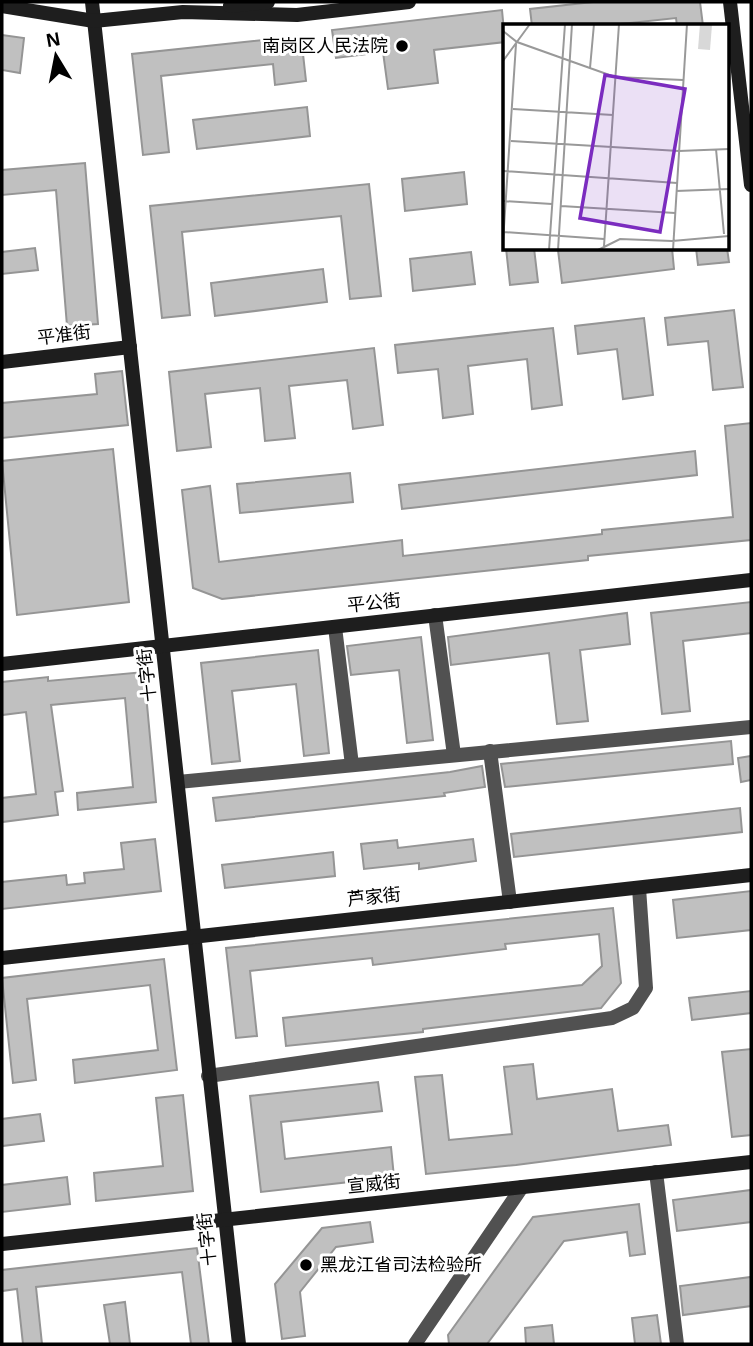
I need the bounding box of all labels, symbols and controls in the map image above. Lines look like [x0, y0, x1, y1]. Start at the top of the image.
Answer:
north arrow [21, 21, 91, 91]
inset map [503, 24, 728, 250]
text: N [45, 28, 62, 51]
place label: 南岗区人民法院 [262, 36, 388, 56]
marker: 南岗区人民法院 [394, 38, 410, 54]
street label: 平准街 [36, 322, 92, 348]
street label: 平公街 [346, 590, 402, 616]
street label: 十字街 [134, 647, 160, 703]
street label: 芦家街 [346, 884, 402, 910]
street label: 宣威街 [346, 1171, 402, 1197]
street label: 十字街 [194, 1211, 220, 1267]
place label: 黑龙江省司法检验所 [320, 1255, 482, 1275]
marker: 黑龙江省司法检验所 [298, 1257, 314, 1273]

